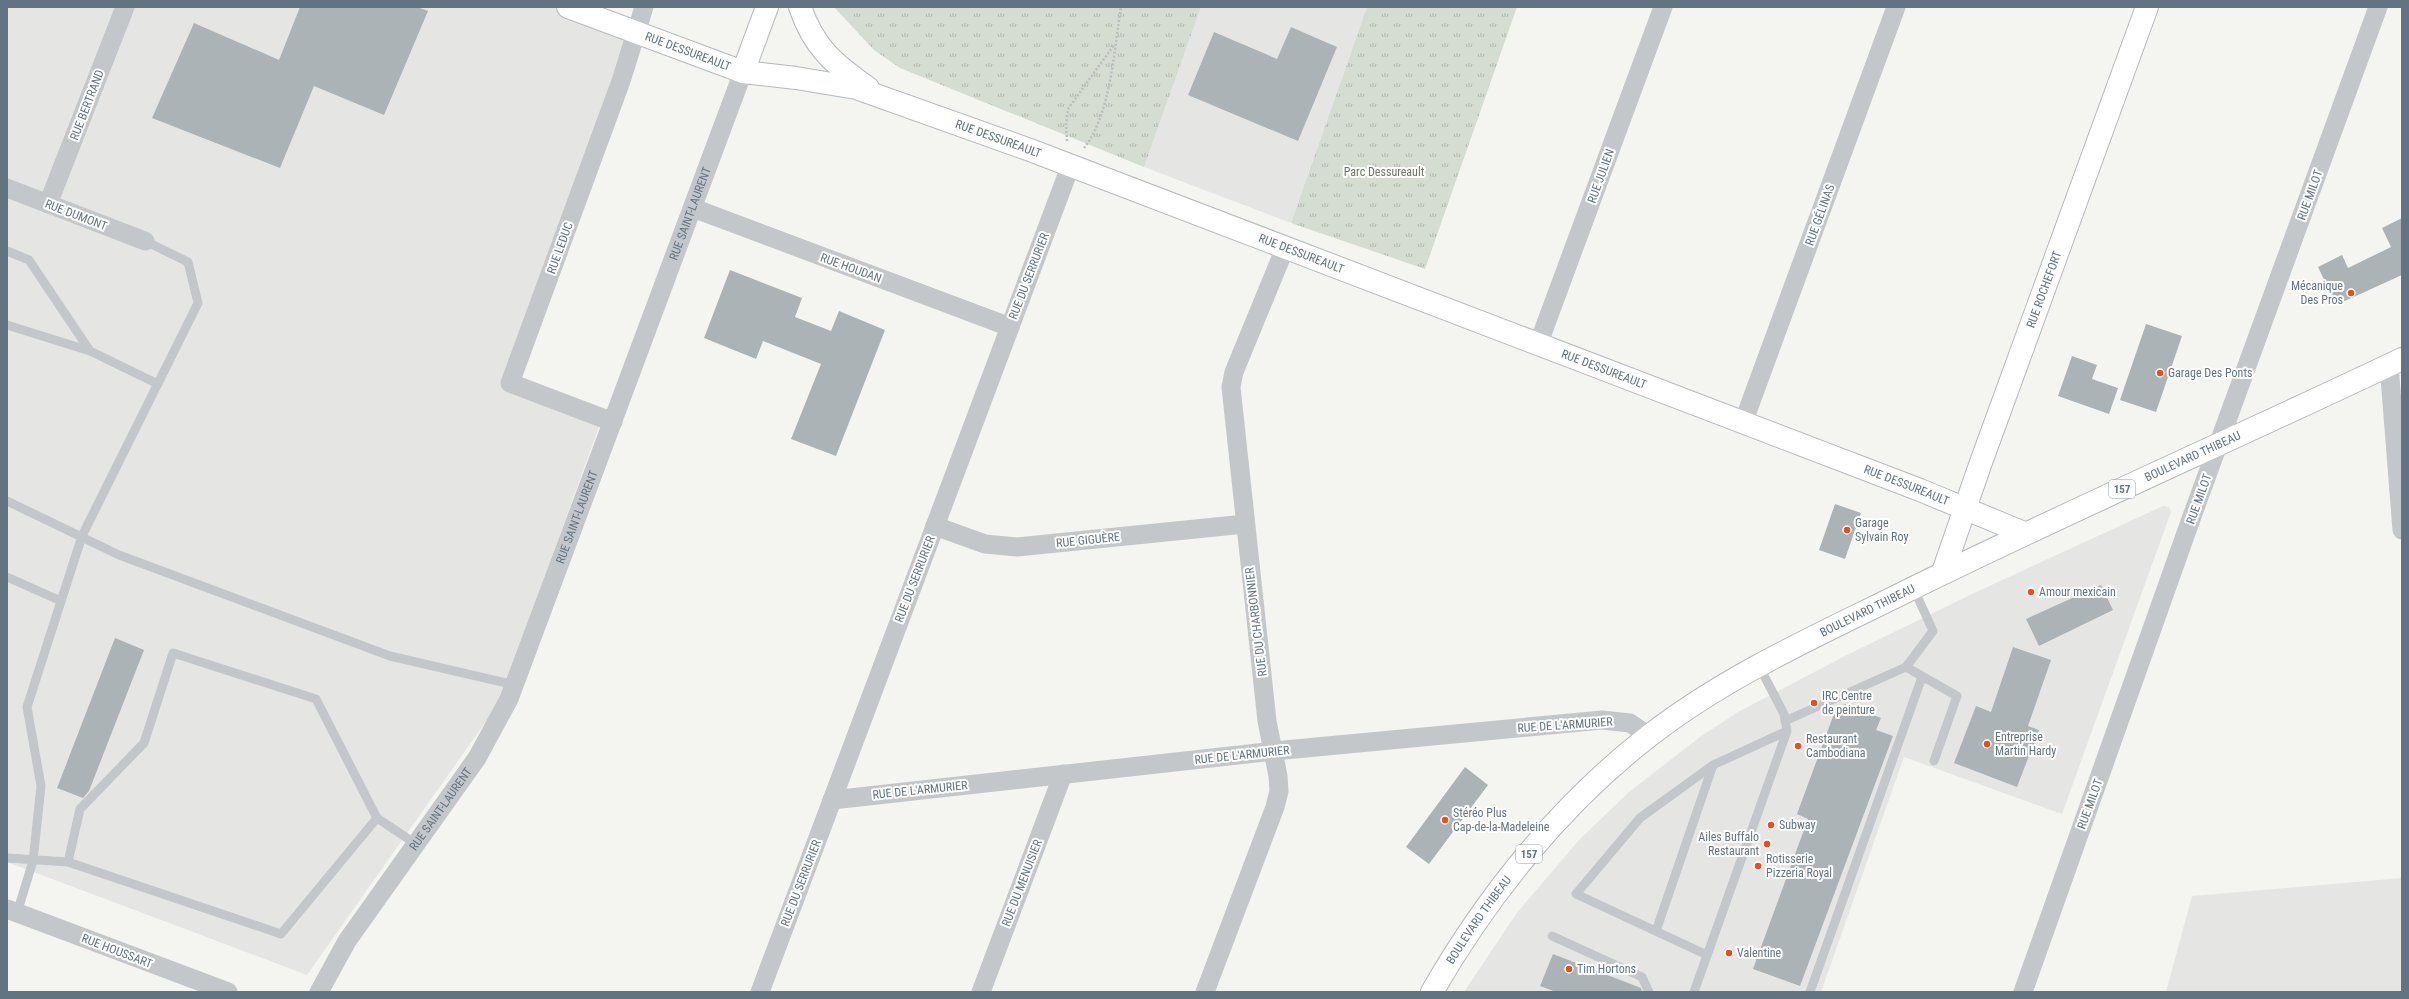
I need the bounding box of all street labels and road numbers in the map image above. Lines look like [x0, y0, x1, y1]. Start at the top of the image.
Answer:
street label: RUE DESSUREAULT [643, 29, 733, 74]
street label: RUE BERTRAND [67, 68, 107, 142]
street label: RUE DESSUREAULT [954, 117, 1043, 161]
street label: RUE JULIEN [1585, 147, 1617, 205]
street label: RUE SAINT-LAURENT [666, 165, 714, 262]
street label: RUE MILOT [2294, 168, 2326, 222]
street label: RUE GÉLINAS [1801, 182, 1838, 248]
street label: RUE DUMONT [43, 197, 109, 233]
street label: RUE LEDUC [544, 220, 576, 276]
street label: RUE DU SERRURIER [1006, 230, 1052, 321]
street label: RUE DESSUREAULT [1257, 231, 1346, 276]
street label: RUE ROCHEFORT [2024, 249, 2064, 330]
street label: RUE HOUDAN [818, 250, 884, 286]
street label: RUE DESSUREAULT [1559, 347, 1649, 392]
street label: BOULEVARD THIBEAU [2142, 428, 2243, 484]
street label: RUE DESSUREAULT [1862, 462, 1951, 508]
street label: RUE SAINT-LAURENT [553, 468, 601, 566]
street label: RUE MILOT [2183, 472, 2215, 526]
road number: 157 [2109, 480, 2135, 498]
street label: RUE GIGUÈRE [1055, 529, 1121, 550]
street label: RUE DU SERRURIER [892, 533, 938, 624]
street label: RUE DU CHARBONNIER [1242, 566, 1270, 677]
street label: BOULEVARD THIBEAU [1818, 581, 1917, 640]
street label: RUE DE L'ARMURIER [1517, 715, 1614, 735]
street label: RUE DE L'ARMURIER [1194, 743, 1291, 767]
street label: RUE SAINT-LAURENT [407, 765, 475, 853]
street label: RUE MILOT [2074, 777, 2106, 831]
street label: RUE DE L'ARMURIER [872, 778, 969, 802]
street label: RUE DU SERRURIER [778, 837, 824, 928]
street label: RUE DU MENUISIER [999, 837, 1045, 928]
road number: 157 [1516, 845, 1542, 863]
street label: BOULEVARD THIBEAU [1443, 873, 1514, 967]
street label: RUE HOUSSART [80, 931, 154, 971]

